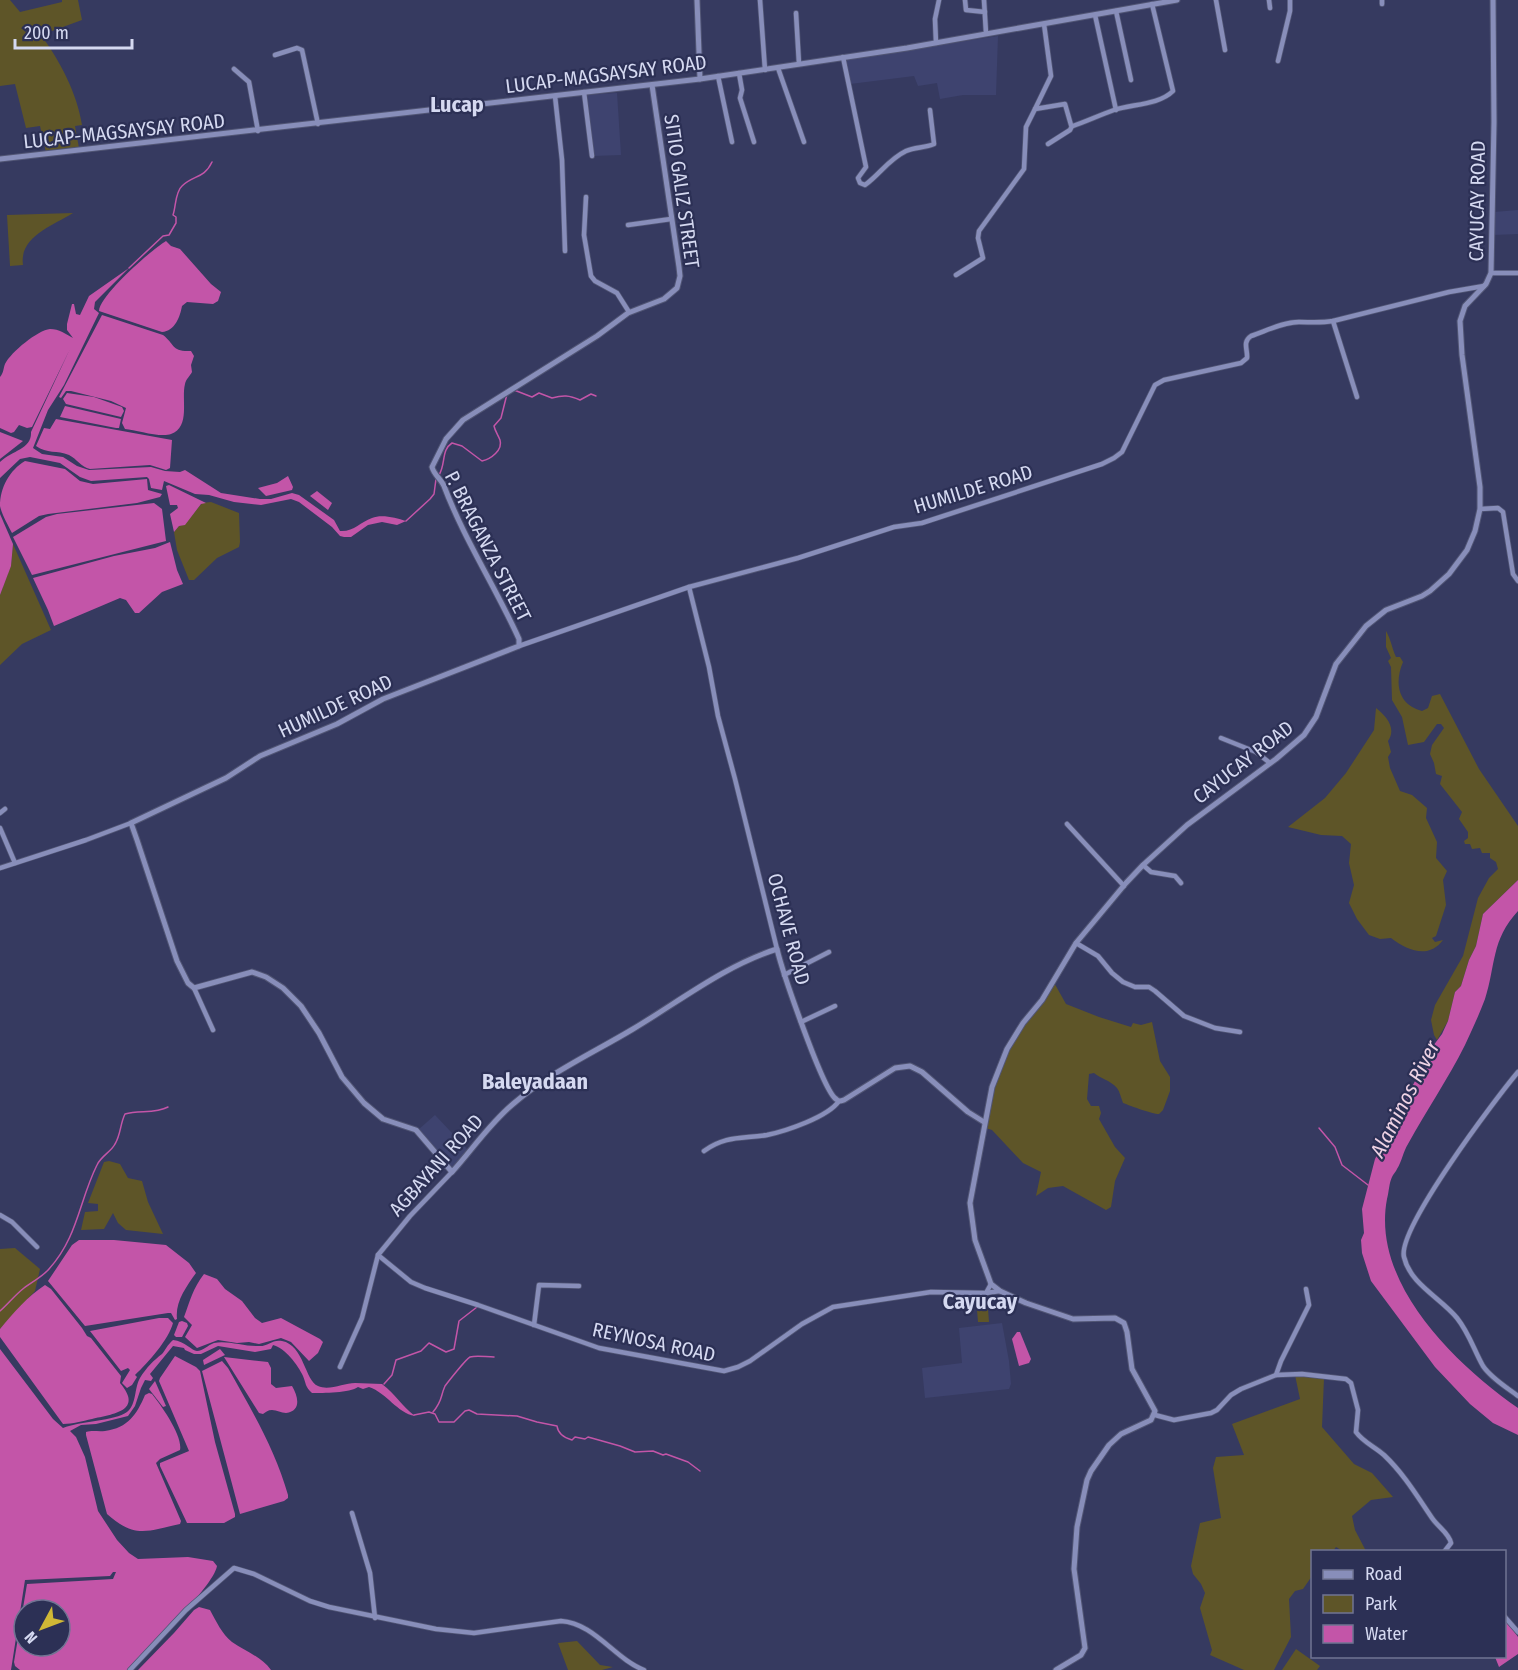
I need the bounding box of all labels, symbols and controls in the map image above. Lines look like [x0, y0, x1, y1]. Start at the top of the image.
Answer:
scale bar [15, 12, 132, 50]
text: 200 m [24, 22, 69, 44]
street label: LUCAP-MAGSAYSAY ROAD [504, 50, 708, 98]
district label: Lucap [430, 91, 484, 118]
street label: LUCAP-MAGSAYSAY ROAD [22, 108, 226, 154]
street label: SITIO GALIZ STREET [659, 113, 705, 270]
street label: CAYUCAY ROAD [1464, 140, 1490, 262]
street label: HUMILDE ROAD [911, 460, 1035, 518]
street label: P. BRAGANZA STREET [440, 467, 537, 626]
street label: HUMILDE ROAD [274, 669, 396, 743]
street label: CAYUCAY ROAD [1188, 715, 1298, 809]
street label: OCHAVE ROAD [763, 871, 815, 987]
water label: Alaminos River [1364, 1036, 1446, 1163]
district label: Baleyadaan [482, 1068, 588, 1095]
street label: AGBAYANI ROAD [384, 1109, 488, 1221]
district label: Cayucay [943, 1288, 1018, 1315]
street label: REYNOSA ROAD [590, 1317, 718, 1367]
legend [1311, 1550, 1506, 1658]
text: Road [1365, 1563, 1402, 1585]
text: Park [1365, 1593, 1398, 1615]
north arrow [12, 1598, 72, 1658]
text: Water [1365, 1623, 1408, 1645]
text: N [21, 1628, 41, 1647]

